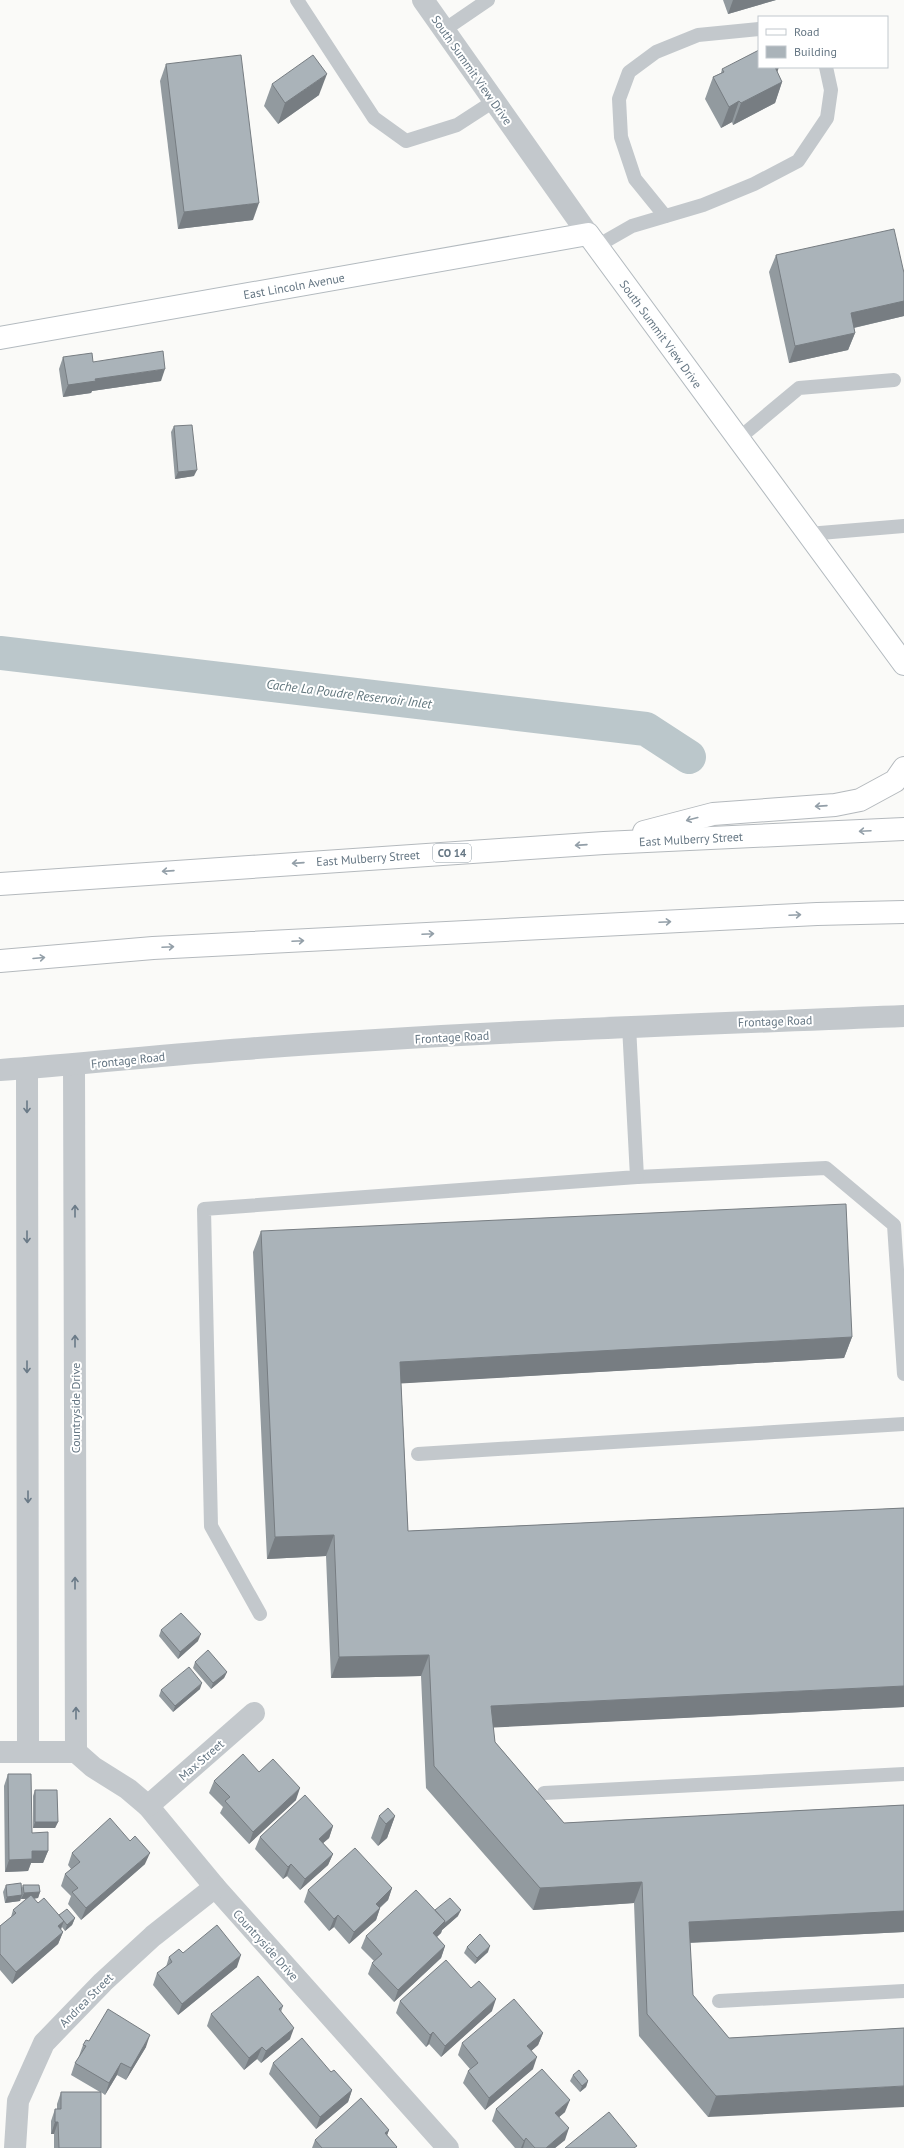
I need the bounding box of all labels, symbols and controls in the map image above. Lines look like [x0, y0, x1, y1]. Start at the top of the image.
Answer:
street label: South Summit View Drive [429, 12, 515, 128]
legend [758, 16, 888, 68]
text: Road [794, 24, 819, 39]
text: Building [794, 44, 837, 59]
street label: East Lincoln Avenue [242, 270, 346, 302]
street label: South Summit View Drive [617, 277, 705, 391]
water label: Cache La Poudre Reservoir Inlet [265, 675, 433, 713]
one-way arrow [815, 803, 828, 810]
one-way arrow [685, 816, 698, 823]
one-way arrow [859, 827, 872, 834]
street label: East Mulberry Street [639, 829, 743, 849]
one-way arrow [575, 841, 588, 848]
road number: CO 14 [433, 844, 471, 862]
street label: East Mulberry Street [316, 847, 420, 869]
one-way arrow [292, 859, 305, 866]
one-way arrow [162, 868, 175, 875]
one-way arrow [788, 912, 801, 919]
one-way arrow [658, 918, 671, 925]
one-way arrow [421, 930, 434, 938]
one-way arrow [291, 937, 304, 944]
one-way arrow [161, 944, 174, 951]
one-way arrow [32, 954, 45, 961]
street label: Frontage Road [738, 1012, 812, 1030]
street label: Frontage Road [414, 1028, 490, 1046]
street label: Frontage Road [90, 1049, 166, 1071]
one-way arrow [23, 1100, 31, 1113]
one-way arrow [71, 1205, 79, 1218]
one-way arrow [23, 1230, 31, 1243]
one-way arrow [71, 1335, 79, 1348]
one-way arrow [24, 1360, 31, 1373]
street label: Countryside Drive [68, 1363, 83, 1453]
one-way arrow [24, 1490, 32, 1503]
one-way arrow [71, 1577, 79, 1590]
one-way arrow [72, 1707, 80, 1720]
street label: Max Street [175, 1736, 227, 1784]
street label: Countryside Drive [230, 1906, 302, 1984]
street label: Andrea Street [56, 1970, 116, 2030]

